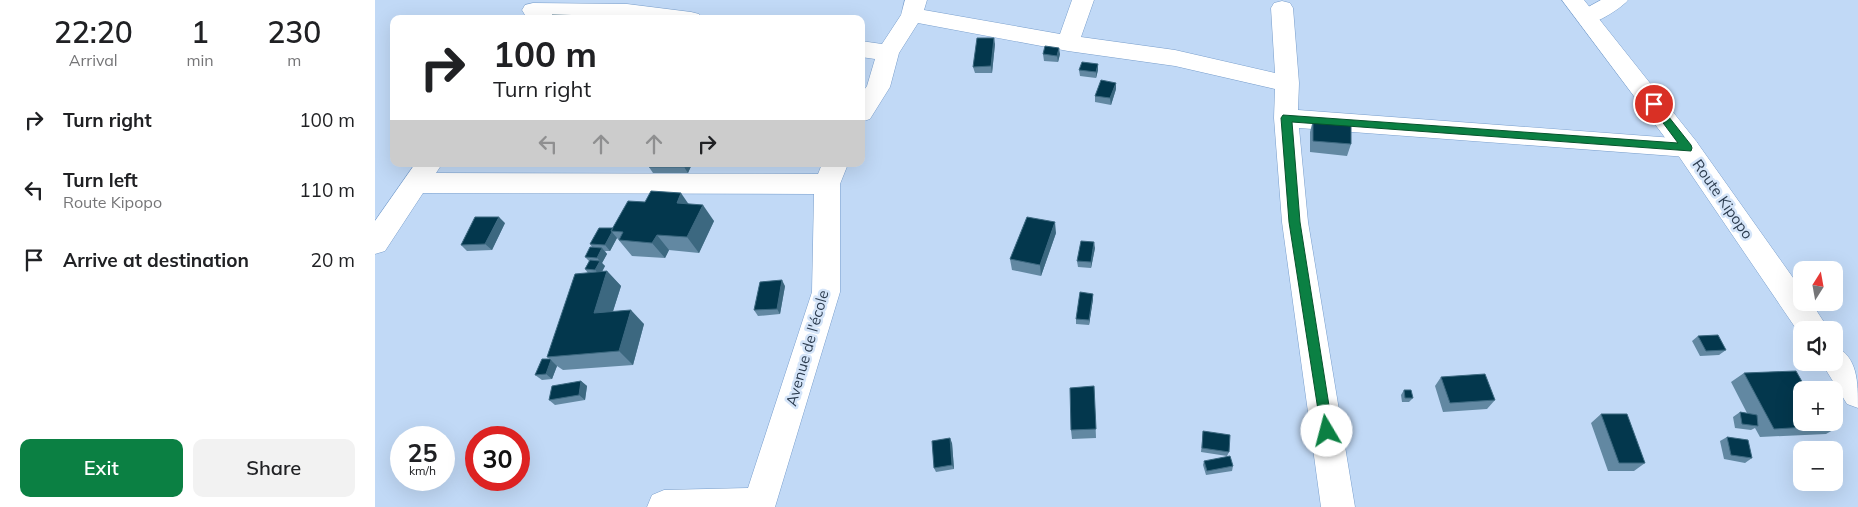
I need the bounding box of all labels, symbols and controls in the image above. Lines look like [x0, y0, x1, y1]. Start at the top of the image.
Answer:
text: 22:20 [54, 13, 133, 51]
text: 1 [191, 13, 209, 51]
text: 230 [267, 13, 321, 51]
text: 100 m [493, 32, 597, 76]
icon: right [410, 35, 475, 100]
text: Arrival [69, 50, 118, 70]
text: min [186, 50, 214, 70]
text: m [287, 50, 301, 70]
text: Turn right [493, 75, 591, 103]
pin [1633, 83, 1675, 125]
icon: arrive [1640, 90, 1668, 118]
icon: right [20, 106, 48, 134]
text: Turn right [63, 108, 152, 132]
text: 100 m [299, 108, 355, 132]
icon: left [534, 130, 562, 158]
icon: ahead [587, 130, 615, 158]
icon: ahead [640, 130, 668, 158]
icon: right [693, 130, 721, 158]
street label: Route Kipopo [1689, 156, 1757, 242]
text: Turn left [63, 168, 138, 192]
icon: left [20, 176, 48, 204]
text: 110 m [299, 178, 355, 202]
text: Route Kipopo [63, 192, 162, 212]
icon: arrive [20, 246, 48, 274]
text: Arrive at destination [63, 248, 249, 272]
text: 20 m [311, 248, 355, 272]
north arrow [1793, 261, 1843, 311]
map controls [1793, 261, 1843, 491]
street label: Avenue de l'école [781, 288, 833, 408]
button: sound [1793, 321, 1843, 371]
button: + [1793, 381, 1843, 431]
position arrow [1300, 404, 1352, 456]
speed limit sign: 30 [465, 426, 530, 491]
text: 25 [407, 437, 438, 468]
button: Exit [20, 439, 183, 497]
button: Share [193, 439, 355, 497]
button: − [1793, 441, 1843, 491]
text: km/h [409, 463, 436, 478]

